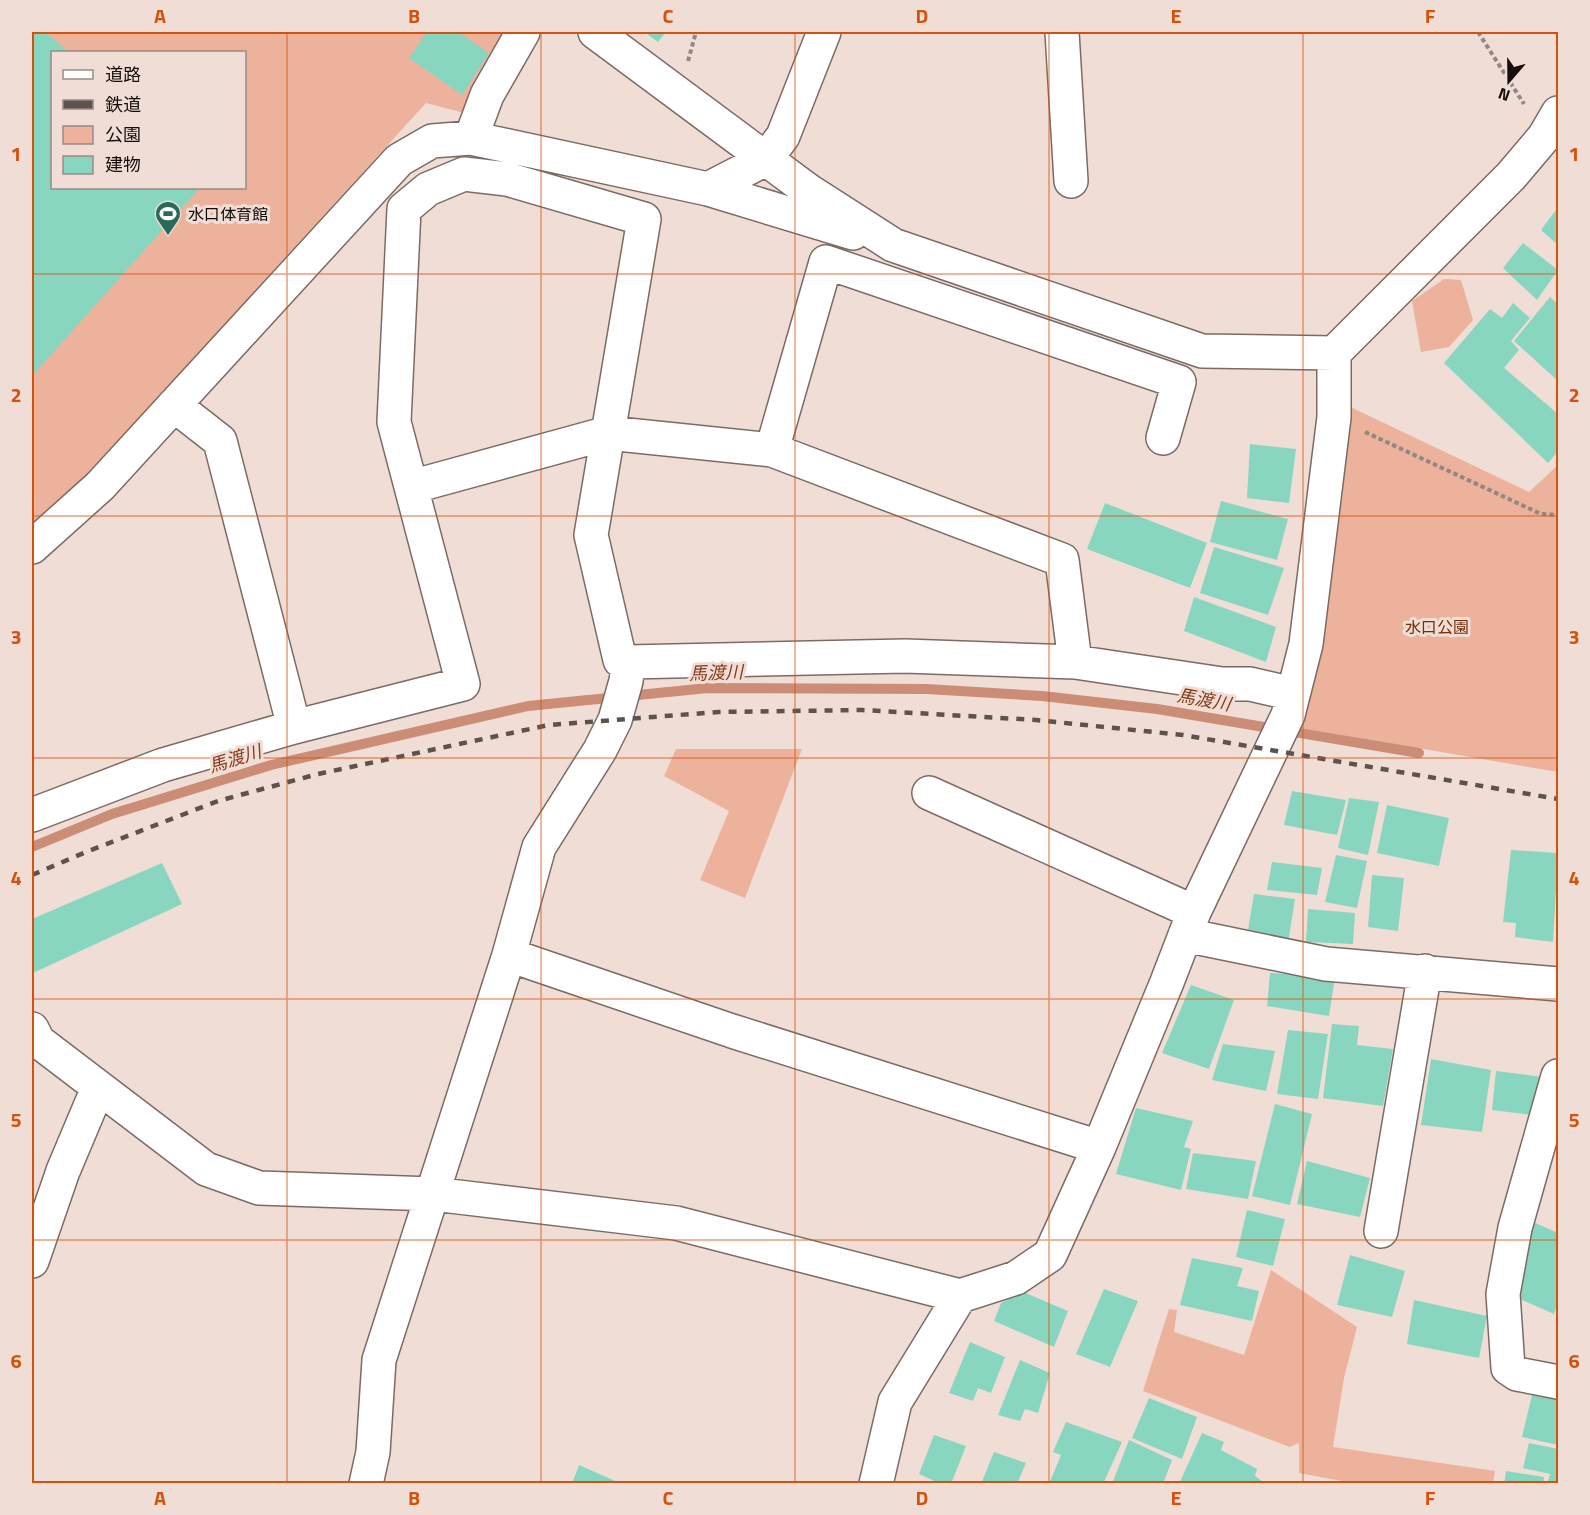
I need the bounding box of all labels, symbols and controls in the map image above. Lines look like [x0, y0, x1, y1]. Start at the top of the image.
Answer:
text: A [154, 0, 166, 31]
text: B [408, 0, 420, 31]
text: C [663, 0, 674, 31]
text: D [916, 0, 928, 31]
text: E [1170, 0, 1182, 31]
text: F [1425, 0, 1436, 31]
legend [51, 51, 246, 189]
north arrow [1479, 51, 1539, 111]
text: 道路 [105, 61, 141, 88]
text: N [1495, 82, 1513, 108]
text: 鉄道 [105, 91, 141, 118]
text: 公園 [105, 121, 141, 148]
text: 1 [10, 138, 22, 169]
text: 1 [1568, 138, 1580, 169]
text: 建物 [105, 151, 141, 178]
sports icon: 水口体育館 [153, 199, 183, 237]
place label: 水口体育館 [188, 202, 268, 226]
text: 2 [10, 379, 22, 410]
text: 2 [1568, 379, 1580, 410]
park label: 水口公園 [1405, 615, 1469, 639]
text: 3 [10, 621, 22, 652]
text: 3 [1568, 621, 1580, 652]
water label: 馬渡川 [689, 658, 745, 687]
water label: 馬渡川 [1175, 682, 1235, 718]
water label: 馬渡川 [205, 737, 267, 779]
text: 4 [10, 862, 22, 893]
text: 4 [1568, 862, 1580, 893]
text: 5 [10, 1104, 22, 1135]
text: 5 [1568, 1104, 1580, 1135]
text: 6 [10, 1345, 22, 1376]
text: 6 [1568, 1345, 1580, 1376]
text: A [154, 1482, 166, 1513]
text: B [408, 1482, 420, 1513]
text: C [663, 1482, 674, 1513]
text: D [916, 1482, 928, 1513]
text: E [1170, 1482, 1182, 1513]
text: F [1425, 1482, 1436, 1513]

